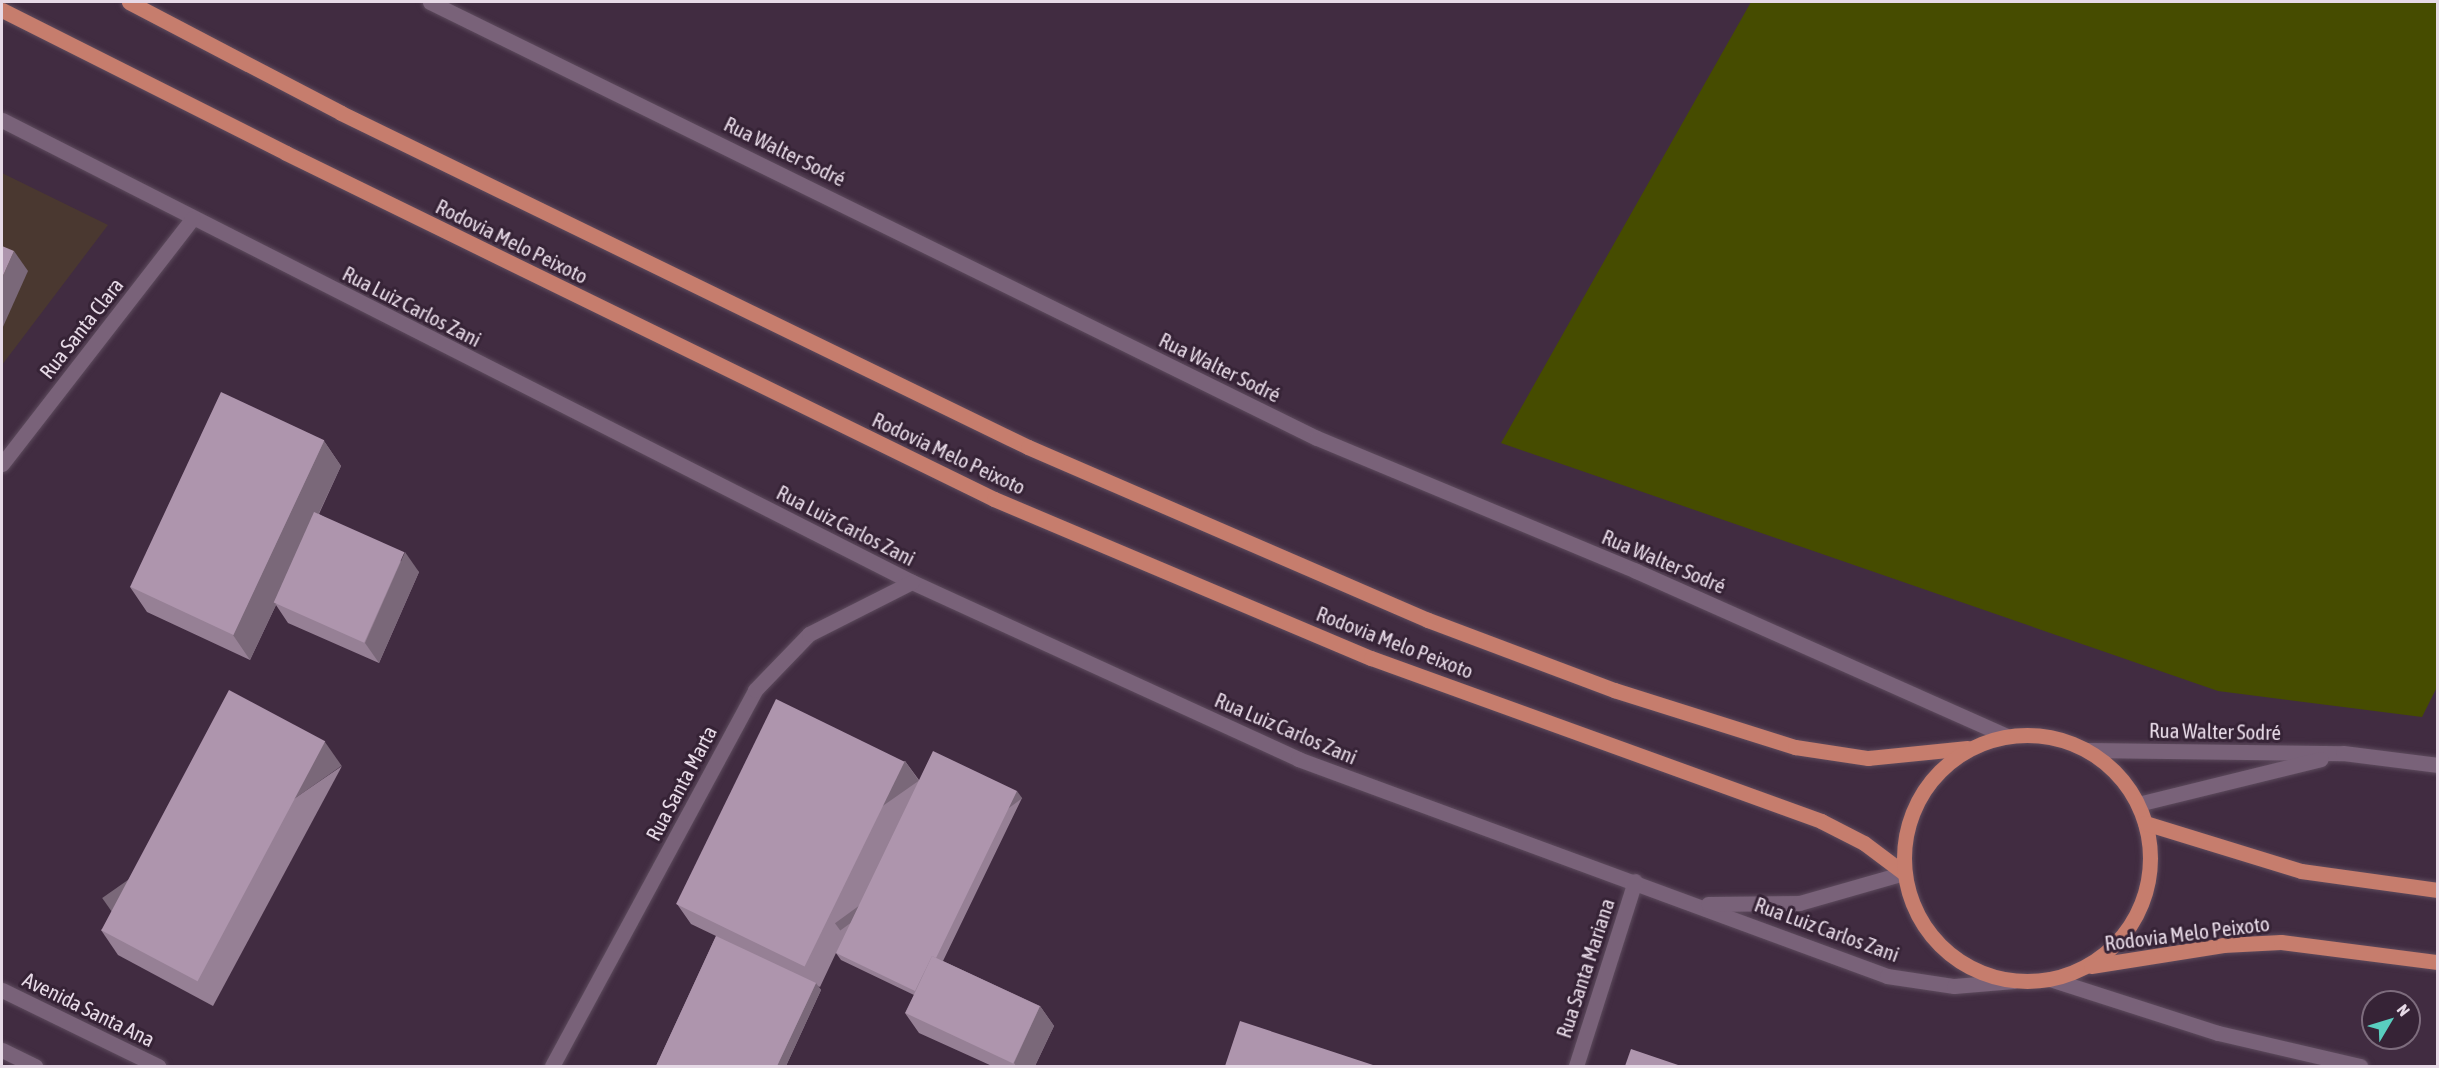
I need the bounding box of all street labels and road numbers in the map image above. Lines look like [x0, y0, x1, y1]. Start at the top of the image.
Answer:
street label: Rua Walter Sodré [720, 111, 850, 191]
street label: Rodovia Melo Peixoto [432, 193, 592, 289]
street label: Rua Luiz Carlos Zani [339, 260, 485, 352]
street label: Rua Santa Clara [34, 273, 128, 383]
street label: Rua Walter Sodré [1155, 327, 1285, 407]
street label: Rodovia Melo Peixoto [868, 406, 1030, 500]
street label: Rua Luiz Carlos Zani [773, 479, 919, 571]
street label: Rua Walter Sodré [1598, 524, 1730, 598]
street label: Rodovia Melo Peixoto [1313, 600, 1477, 684]
street label: Rua Luiz Carlos Zani [1211, 687, 1361, 769]
street label: Rua Walter Sodré [2149, 717, 2281, 745]
street label: Rua Santa Marta [640, 721, 722, 845]
street label: Rua Luiz Carlos Zani [1751, 891, 1903, 967]
street label: Rua Santa Mariana [1551, 895, 1619, 1041]
street label: Rodovia Melo Peixoto [2103, 910, 2271, 956]
street label: Avenida Santa Ana [19, 966, 159, 1052]

